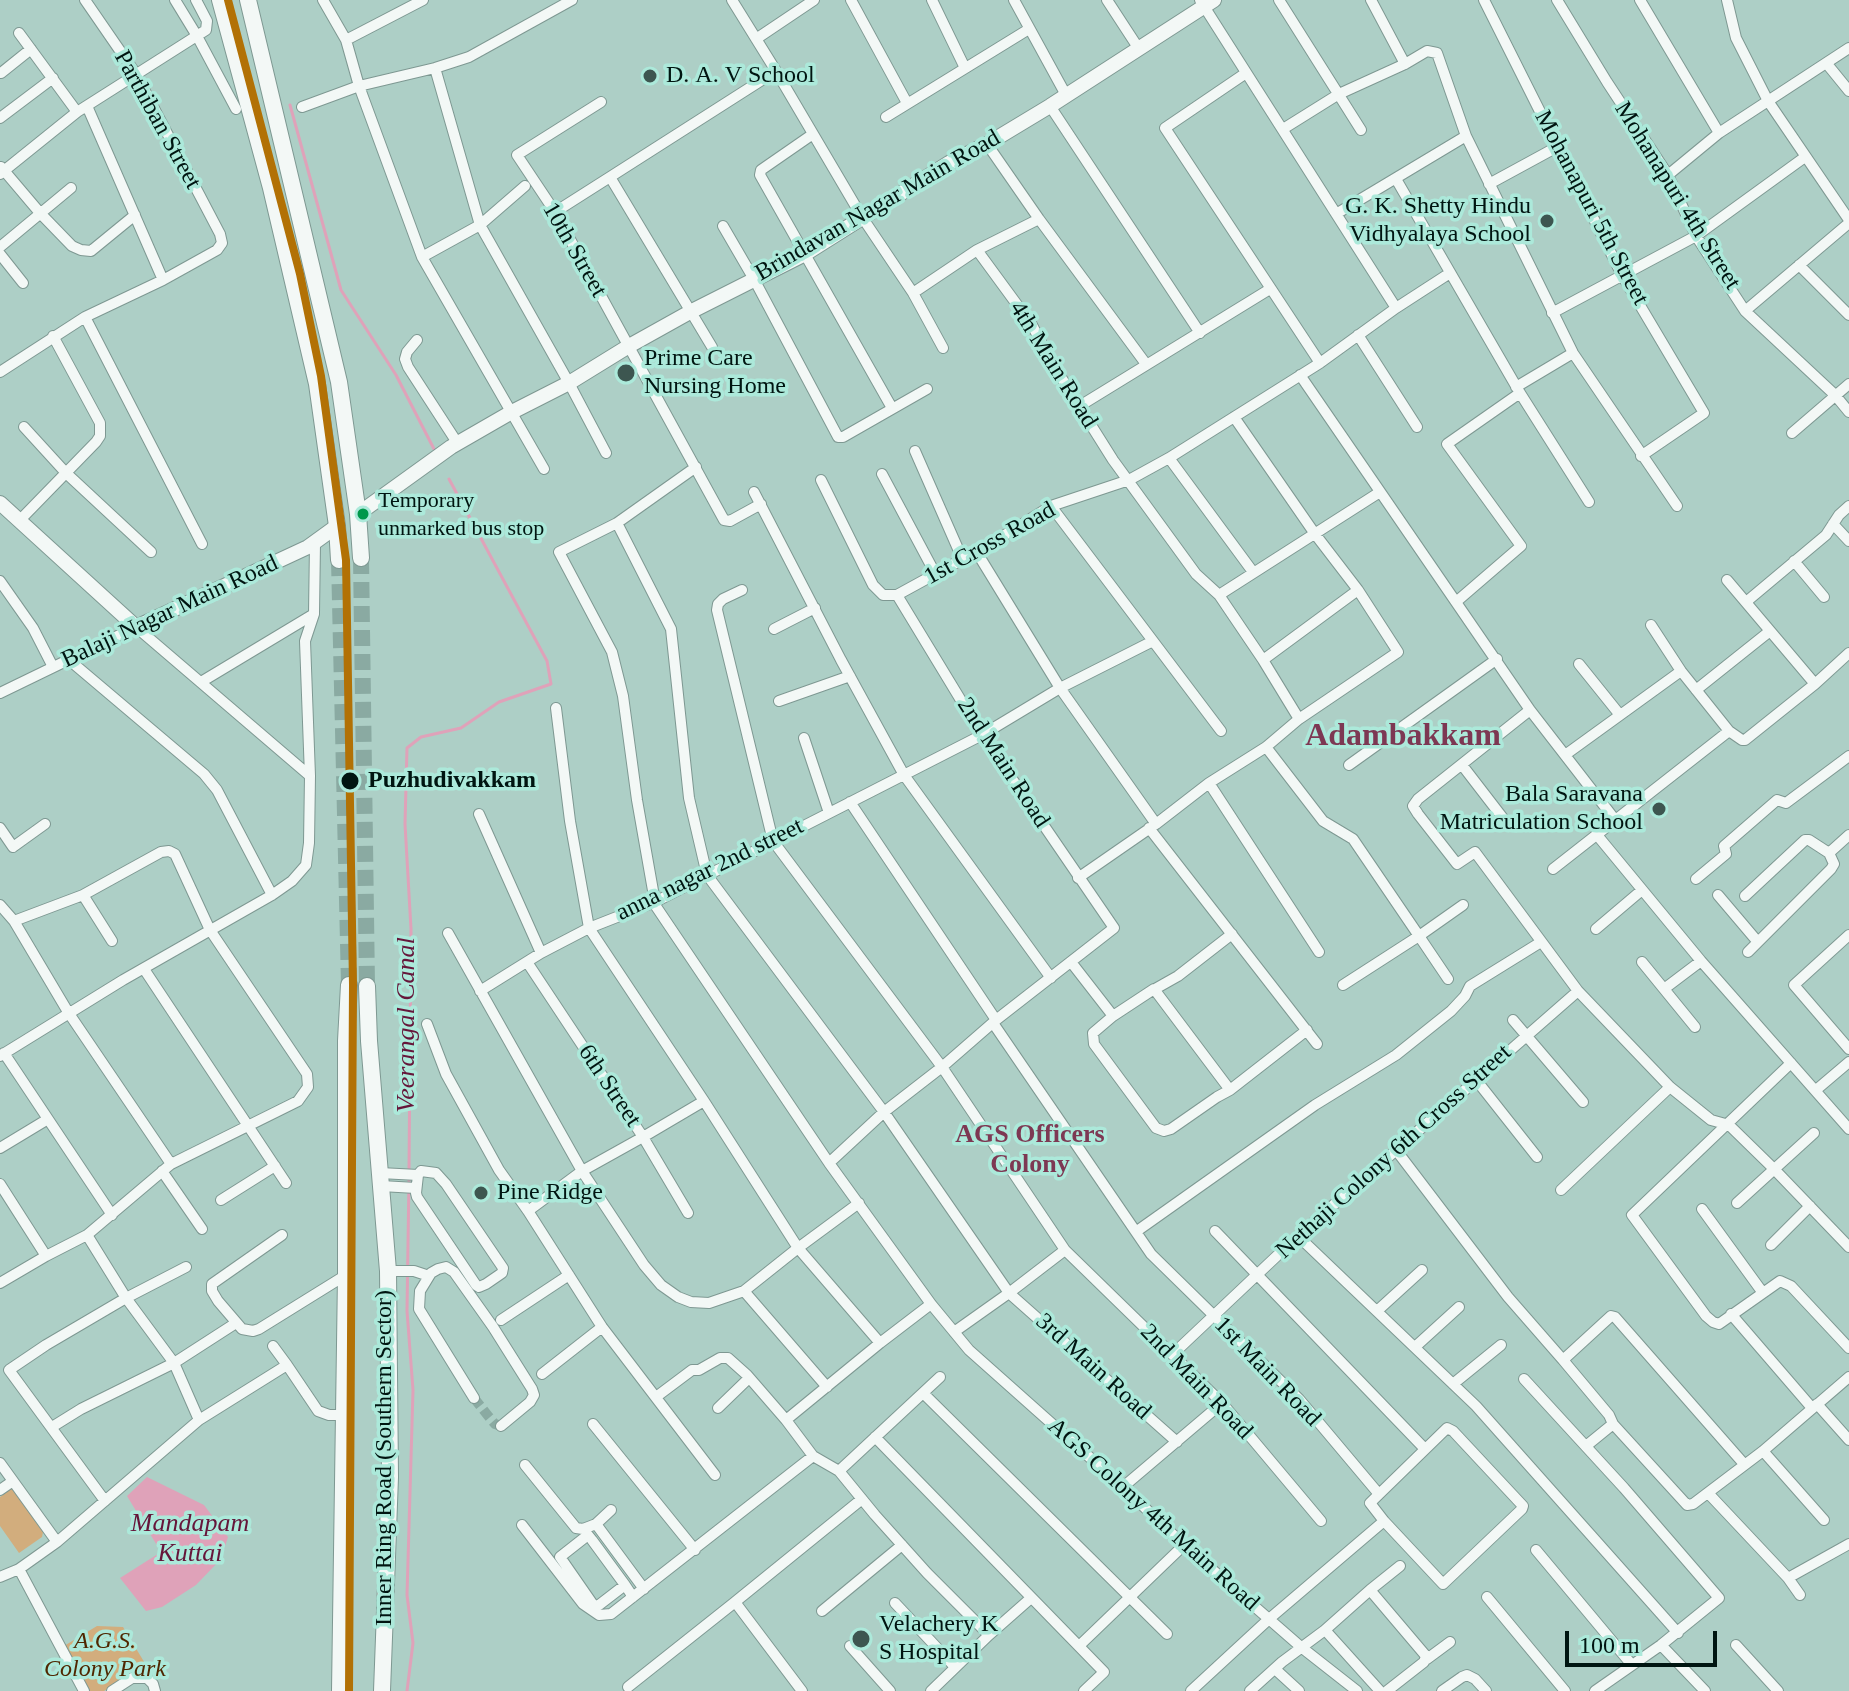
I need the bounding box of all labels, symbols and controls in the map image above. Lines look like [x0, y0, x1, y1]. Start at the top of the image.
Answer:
street label: Parthiban Street [99, 31, 215, 209]
place label: D. A. V School [666, 62, 821, 90]
marker: D. A. V School [641, 67, 659, 85]
street label: Mohanapuri 4th Street [1597, 79, 1757, 313]
street label: Mohanapuri 5th Street [1518, 87, 1664, 329]
street label: Brindavan Nagar Main Road [731, 113, 1025, 299]
street label: 10th Street [531, 190, 617, 310]
place label: G. K. Shetty Hindu Vidhyalaya School [1322, 193, 1531, 249]
marker: G. K. Shetty Hindu Vidhyalaya School [1538, 212, 1556, 230]
street label: 4th Main Road [997, 288, 1109, 442]
place label: Prime Care Nursing Home [644, 345, 809, 401]
marker: Prime Care Nursing Home [615, 362, 637, 384]
place label: Temporary unmarked bus stop [378, 488, 578, 540]
street label: 1st Cross Road [912, 492, 1068, 596]
marker: Temporary unmarked bus stop [355, 506, 371, 522]
street label: Balaji Nagar Main Road [43, 542, 297, 682]
street label: 2nd Main Road [944, 683, 1062, 843]
district label: Adambakkam [1290, 718, 1516, 756]
place label: Puzhudivakkam [368, 767, 566, 795]
marker: Puzhudivakkam [339, 770, 361, 792]
place label: Bala Saravana Matriculation School [1406, 781, 1643, 837]
marker: Bala Saravana Matriculation School [1650, 800, 1668, 818]
street label: anna nagar 2nd street [592, 802, 828, 938]
water label: Veerangal Canal [391, 925, 423, 1125]
street label: Nethaji Colony 6th Cross Street [1255, 1025, 1533, 1279]
street label: 6th Street [566, 1033, 652, 1139]
district label: AGS Officers Colony [947, 1119, 1113, 1180]
place label: Pine Ridge [497, 1179, 617, 1207]
marker: Pine Ridge [472, 1184, 490, 1202]
street label: Inner Ring Road (Southern Sector) [371, 1264, 399, 1652]
street label: 3rd Main Road [1021, 1300, 1165, 1434]
street label: 1st Main Road [1201, 1304, 1333, 1440]
street label: 2nd Main Road [1126, 1310, 1266, 1454]
street label: AGS Colony 4th Main Road [1032, 1404, 1274, 1626]
water label: Mandapam Kuttai [119, 1508, 261, 1570]
place label: Velachery K S Hospital [879, 1611, 1014, 1667]
scale bar [1569, 1615, 1721, 1665]
park label: A.G.S. Colony Park [36, 1628, 174, 1684]
marker: Velachery K S Hospital [850, 1628, 872, 1650]
text: 100 m [1579, 1632, 1640, 1658]

